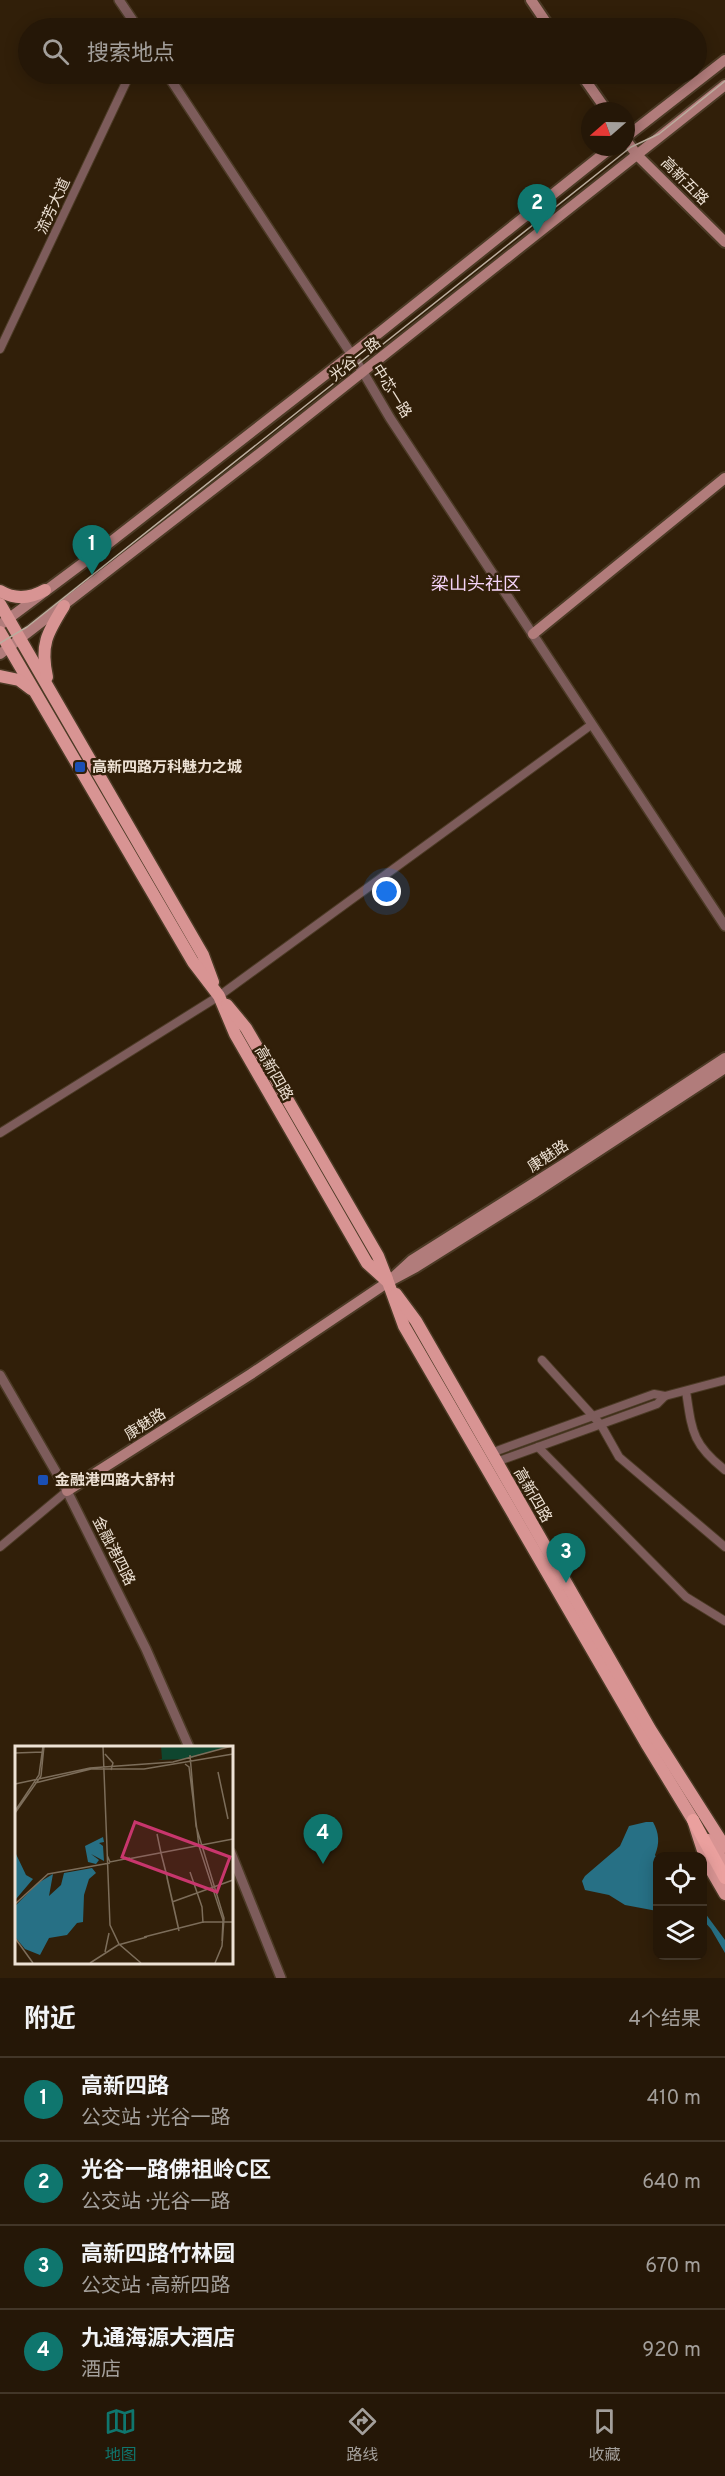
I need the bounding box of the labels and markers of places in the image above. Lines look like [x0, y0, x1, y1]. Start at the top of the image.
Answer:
pin: 2 [518, 184, 556, 234]
pin: 1 [72, 526, 112, 575]
place label: 高新四路万科魅力之城 [92, 758, 242, 778]
marker: 高新四路万科魅力之城 [73, 760, 87, 774]
place label: 金融港四路大舒村 [55, 1471, 175, 1491]
marker: 金融港四路大舒村 [36, 1473, 50, 1487]
pin: 3 [546, 1534, 586, 1583]
pin: 4 [304, 1814, 342, 1864]

